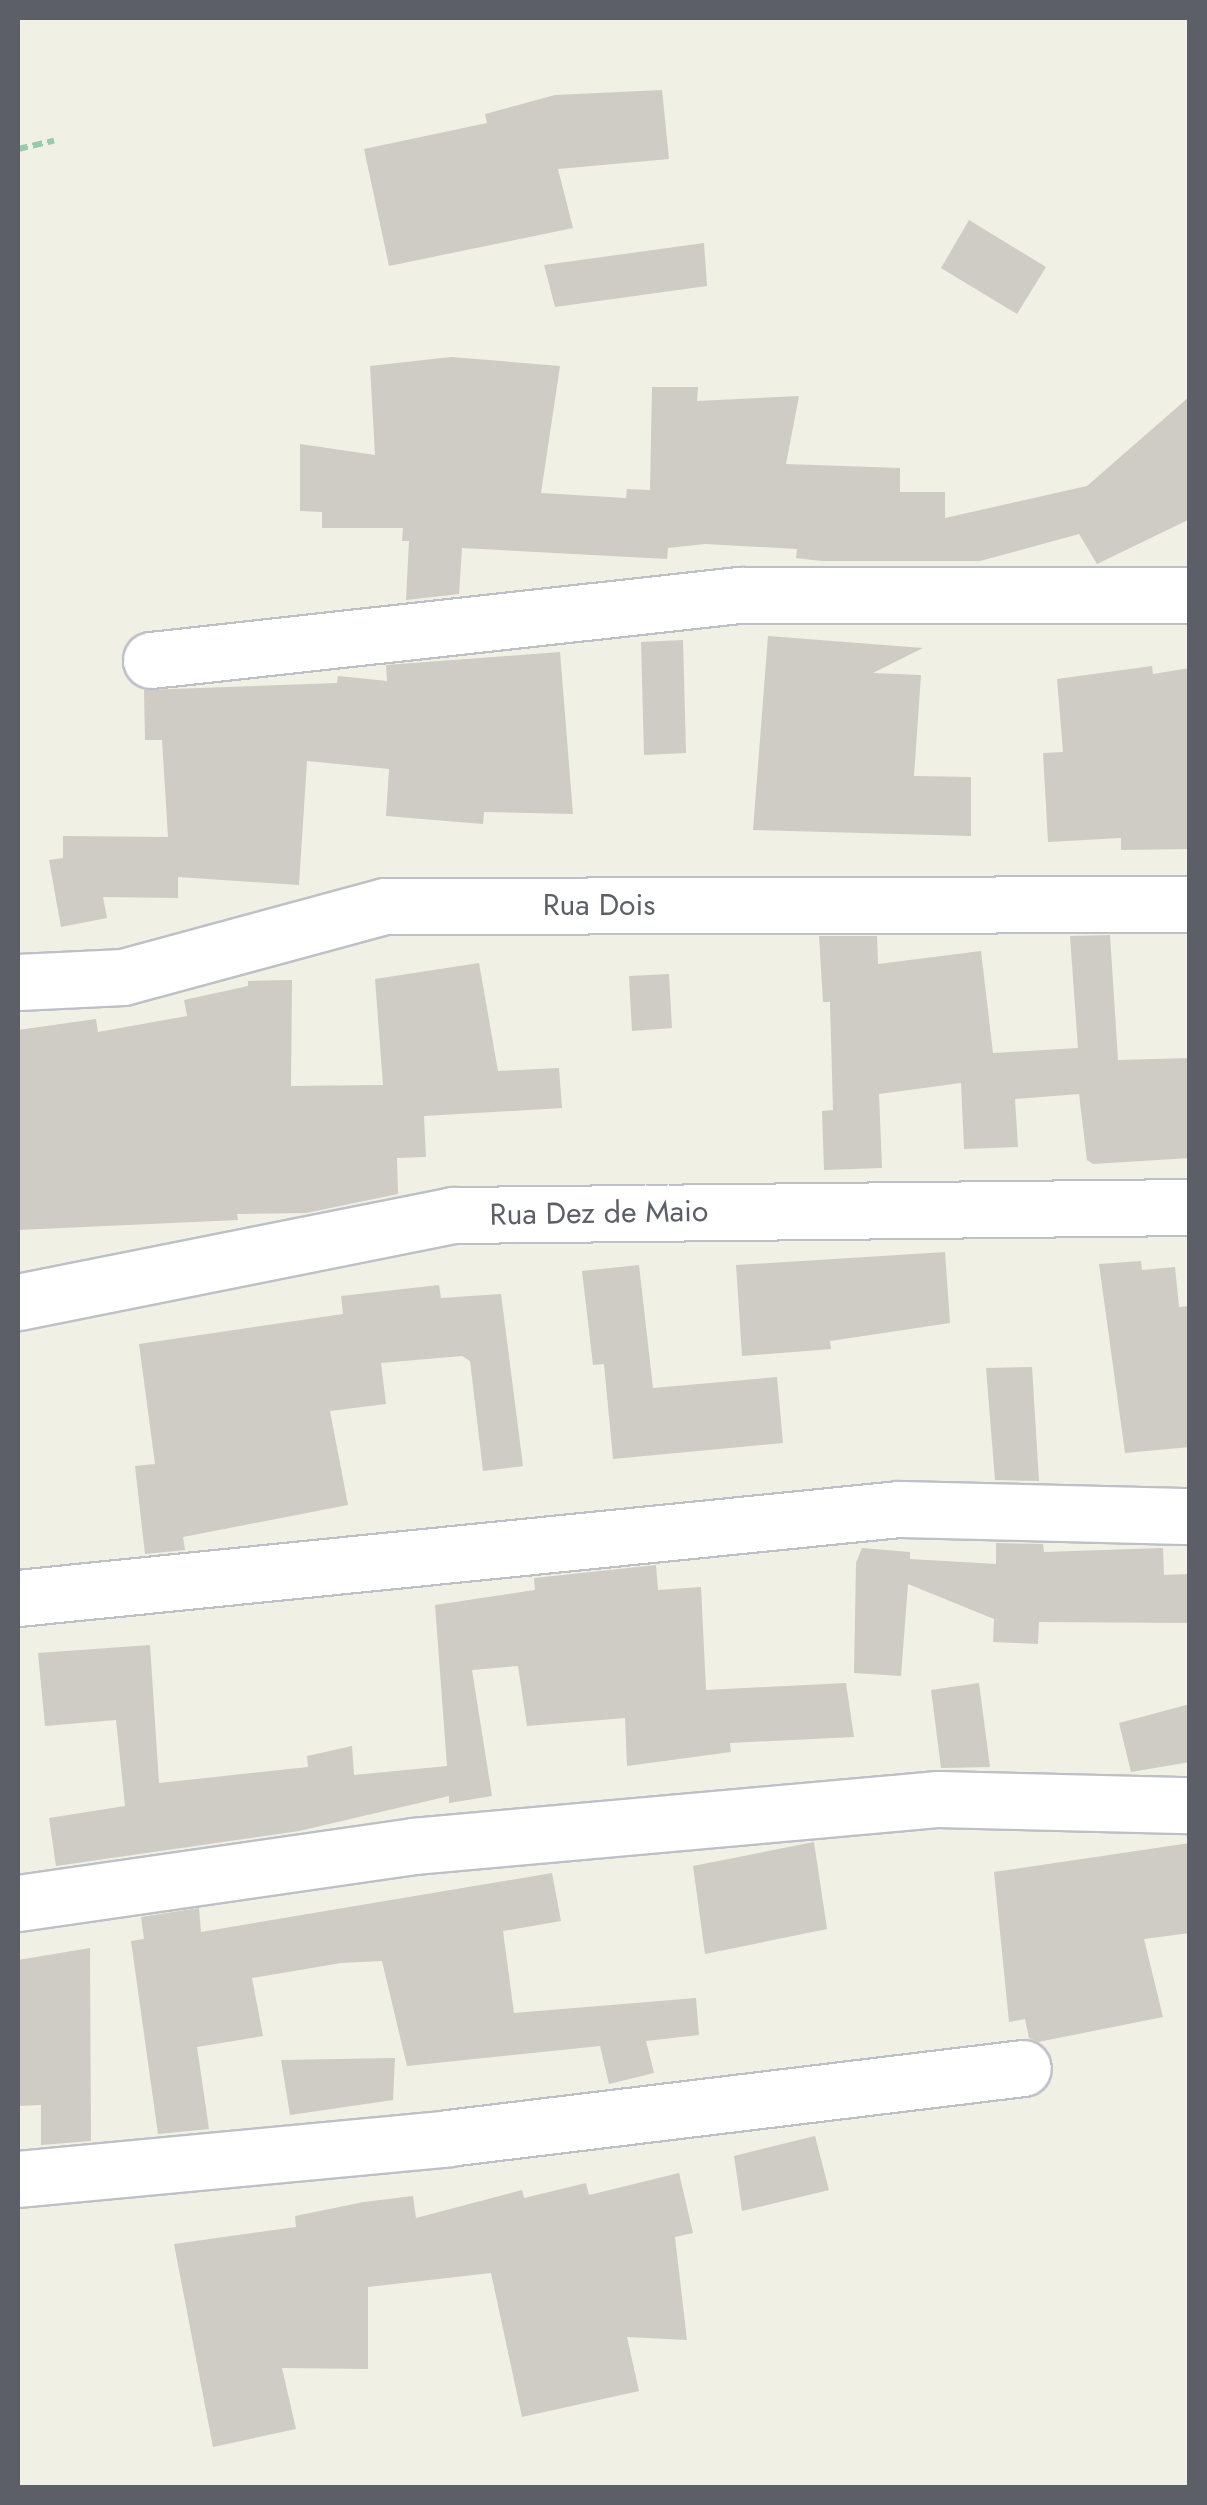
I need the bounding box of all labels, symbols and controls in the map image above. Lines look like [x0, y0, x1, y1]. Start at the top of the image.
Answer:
street label: Rua Dois [543, 887, 655, 923]
street label: Rua Dez de Maio [489, 1193, 709, 1233]

